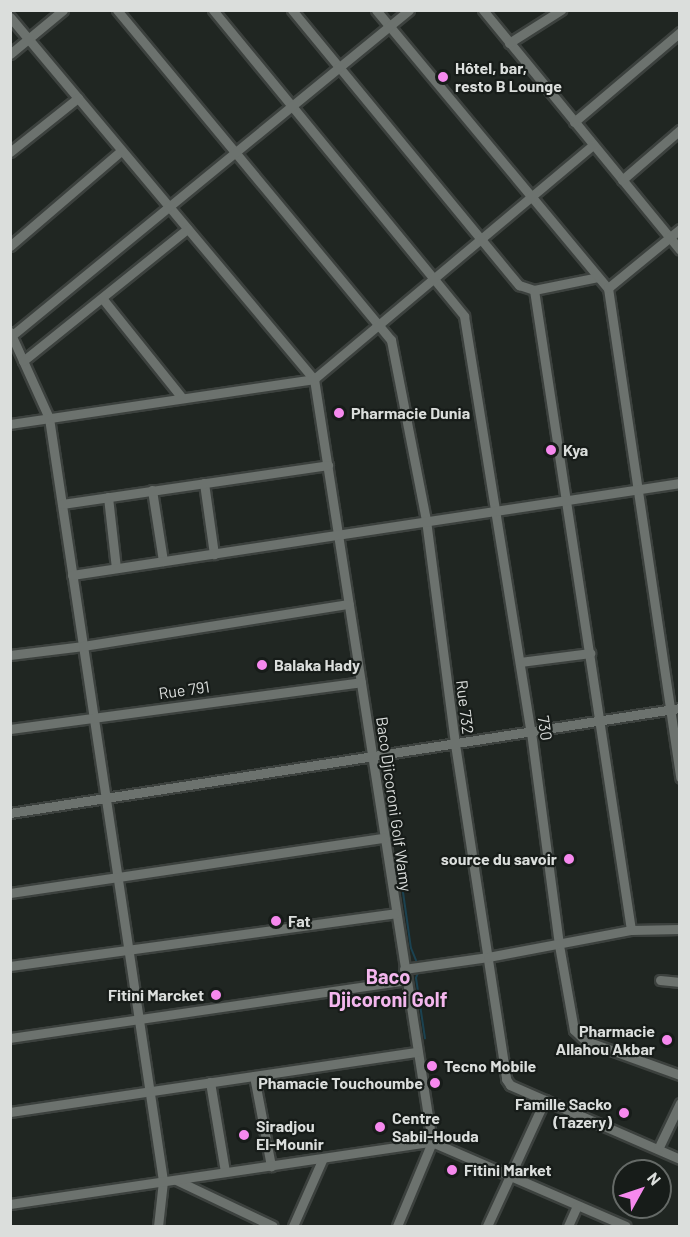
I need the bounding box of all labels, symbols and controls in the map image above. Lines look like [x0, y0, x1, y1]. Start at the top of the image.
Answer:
place label: Hôtel, bar, resto B Lounge [455, 58, 562, 96]
marker: Hôtel, bar, resto B Lounge [436, 70, 450, 84]
place label: Pharmacie Dunia [351, 403, 470, 423]
marker: Pharmacie Dunia [332, 406, 346, 420]
place label: Kya [563, 440, 588, 460]
marker: Kya [544, 443, 558, 457]
place label: Balaka Hady [274, 655, 360, 675]
marker: Balaka Hady [255, 658, 269, 672]
street label: Rue 791 [157, 677, 211, 703]
street label: Rue 732 [452, 679, 478, 735]
street label: 730 [534, 714, 556, 742]
street label: Baco Djicoroni Golf Wamy [372, 715, 416, 893]
place label: source du savoir [441, 849, 557, 869]
marker: source du savoir [562, 852, 576, 866]
place label: Fat [288, 911, 311, 931]
marker: Fat [269, 914, 283, 928]
district label: Baco Djicoroni Golf [329, 965, 447, 1012]
place label: Fitini Marcket [108, 985, 204, 1005]
marker: Fitini Marcket [209, 988, 223, 1002]
place label: Pharmacie Allahou Akbar [556, 1021, 655, 1059]
marker: Pharmacie Allahou Akbar [660, 1033, 674, 1047]
place label: Tecno Mobile [444, 1056, 536, 1076]
marker: Tecno Mobile [425, 1059, 439, 1073]
place label: Phamacie Touchoumbe [258, 1073, 423, 1093]
marker: Phamacie Touchoumbe [428, 1076, 442, 1090]
place label: Famille Sacko (Tazery) [515, 1094, 612, 1132]
marker: Famille Sacko (Tazery) [617, 1106, 631, 1120]
place label: Centre Sabil-Houda [392, 1108, 479, 1146]
place label: Siradjou El-Mounir [256, 1116, 324, 1154]
marker: Centre Sabil-Houda [373, 1120, 387, 1134]
marker: Siradjou El-Mounir [237, 1128, 251, 1142]
north arrow [612, 1159, 672, 1219]
place label: Fitini Market [464, 1160, 552, 1180]
marker: Fitini Market [445, 1163, 459, 1177]
text: N [644, 1168, 665, 1189]

